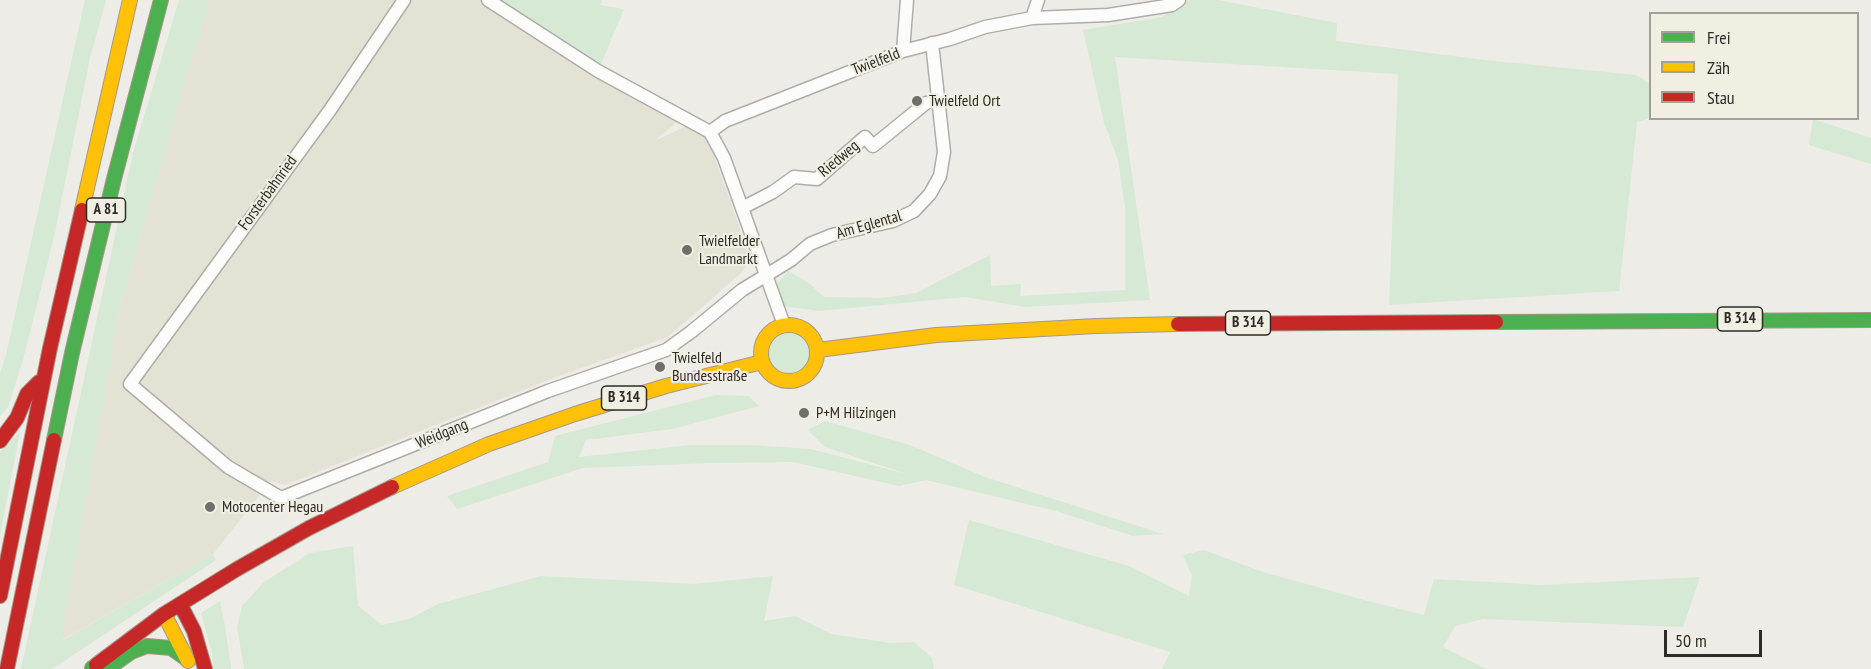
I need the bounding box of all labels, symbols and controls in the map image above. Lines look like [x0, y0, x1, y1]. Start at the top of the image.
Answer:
legend [1649, 12, 1859, 120]
text: Frei [1707, 26, 1731, 49]
street label: Twielfeld [849, 44, 903, 80]
text: Zäh [1707, 56, 1730, 79]
text: Stau [1707, 86, 1735, 109]
place label: Twielfeld Ort [929, 91, 1000, 111]
marker: Twielfeld Ort [910, 94, 924, 108]
street label: Riedweg [815, 136, 863, 182]
street label: Forsterbahnried [235, 152, 301, 234]
road number: A 81 [86, 198, 126, 222]
street label: Am Eglental [834, 207, 904, 243]
place label: Twielfelder Landmarkt [699, 231, 760, 269]
marker: Twielfelder Landmarkt [680, 243, 694, 257]
road number: B 314 [1718, 307, 1762, 331]
road number: B 314 [1226, 311, 1270, 335]
place label: Twielfeld Bundesstraße [672, 348, 747, 386]
marker: Twielfeld Bundesstraße [653, 360, 667, 374]
road number: B 314 [602, 386, 646, 410]
place label: P+M Hilzingen [816, 403, 896, 423]
marker: P+M Hilzingen [797, 406, 811, 420]
street label: Weidgang [413, 415, 471, 453]
place label: Motocenter Hegau [222, 497, 323, 517]
marker: Motocenter Hegau [203, 500, 217, 514]
scale bar [1667, 618, 1764, 656]
text: 50 m [1675, 629, 1707, 652]

